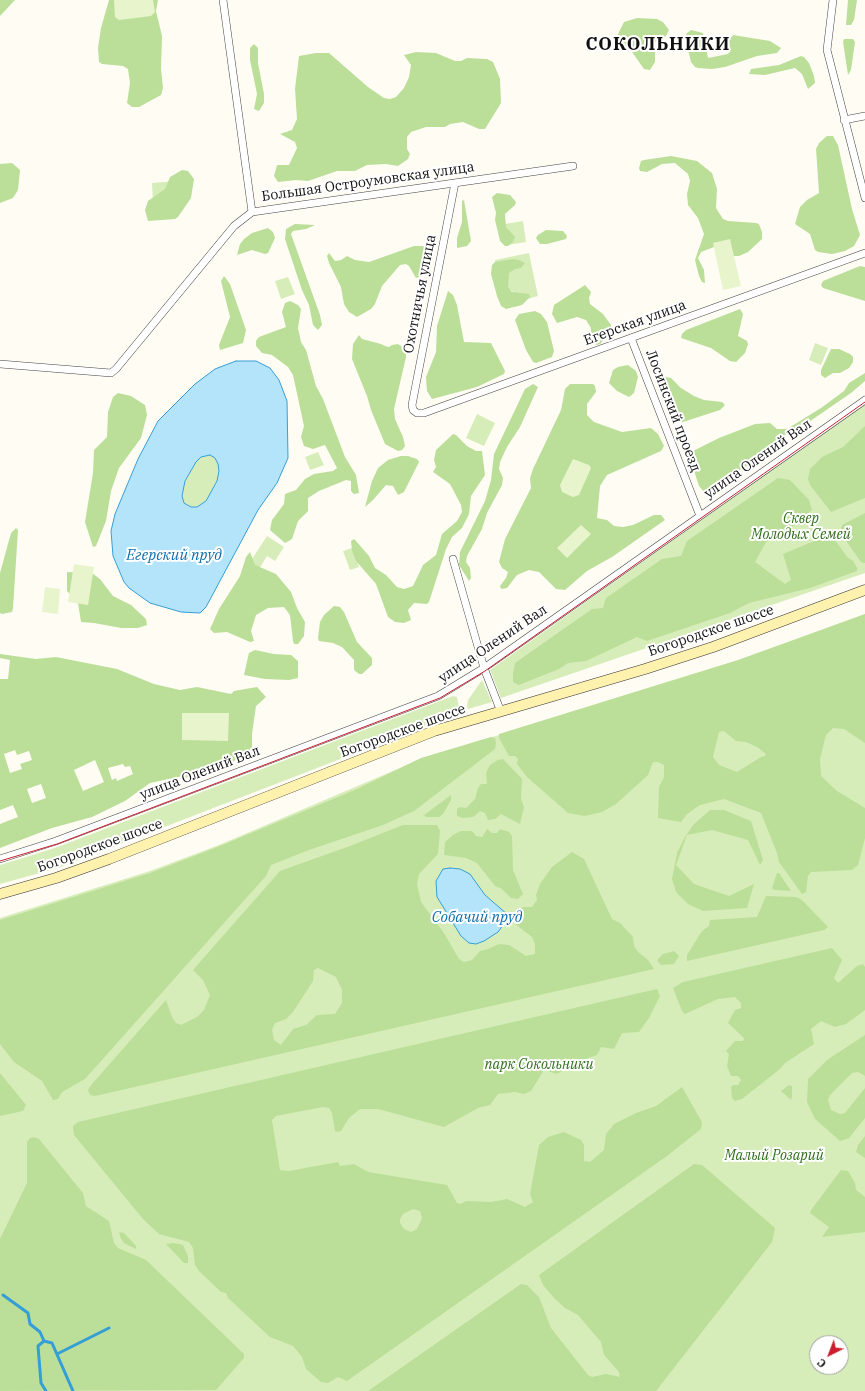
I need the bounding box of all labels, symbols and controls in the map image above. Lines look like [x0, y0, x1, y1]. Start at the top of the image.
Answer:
district label: СОКОЛЬНИКИ [585, 34, 731, 56]
street label: Большая Остроумовская улица [261, 159, 475, 205]
street label: Охотничья улица [400, 233, 440, 355]
street label: Егерская улица [581, 297, 689, 349]
street label: Лосинский проезд [642, 348, 704, 474]
street label: улица Олений Вал [701, 416, 815, 502]
park label: Сквер Молодых Семей [751, 511, 851, 544]
water label: Егерский пруд [126, 547, 222, 565]
street label: улица Олений Вал [436, 601, 550, 687]
street label: Богородское шоссе [646, 602, 776, 660]
street label: Богородское шоссе [338, 701, 468, 761]
street label: улица Олений Вал [138, 742, 262, 804]
street label: Богородское шоссе [35, 816, 165, 876]
water label: Собачий пруд [432, 909, 522, 927]
park label: парк Сокольники [485, 1057, 593, 1073]
park label: Малый Розарий [724, 1148, 824, 1164]
north arrow [809, 1335, 849, 1375]
text: С [814, 1356, 829, 1371]

